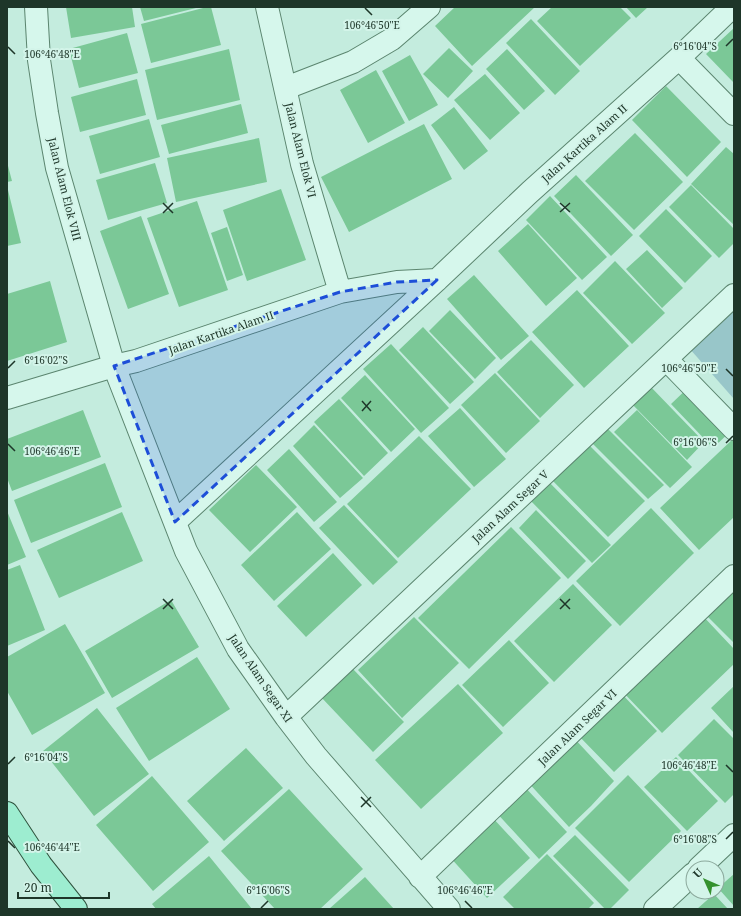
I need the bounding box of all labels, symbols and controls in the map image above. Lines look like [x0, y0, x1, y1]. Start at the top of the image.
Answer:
text: 106°46'50"E [344, 18, 400, 32]
text: 6°16'04"S [673, 39, 717, 53]
text: 106°46'48"E [24, 47, 80, 61]
street label: Jalan Alam Elok VI [282, 100, 320, 199]
street label: Jalan Kartika Alam II [537, 101, 630, 186]
street label: Jalan Alam Elok VIII [45, 135, 85, 242]
street label: Jalan Kartika Alam II [165, 307, 276, 357]
text: 6°16'02"S [24, 353, 68, 367]
text: 106°46'50"E [661, 361, 717, 375]
text: 6°16'06"S [673, 435, 717, 449]
text: 106°46'46"E [24, 444, 80, 458]
street label: Jalan Alam Segar V [468, 466, 552, 546]
street label: Jalan Alam Segar XI [225, 630, 296, 725]
street label: Jalan Alam Segar VI [534, 686, 620, 769]
text: 6°16'04"S [24, 750, 68, 764]
text: 106°46'48"E [661, 758, 717, 772]
text: 6°16'08"S [673, 832, 717, 846]
text: 106°46'44"E [24, 840, 80, 854]
north arrow [685, 860, 725, 900]
text: U [689, 864, 706, 881]
scale bar [18, 874, 109, 900]
text: 20 m [24, 879, 52, 896]
text: 6°16'06"S [246, 883, 290, 897]
text: 106°46'46"E [437, 883, 493, 897]

